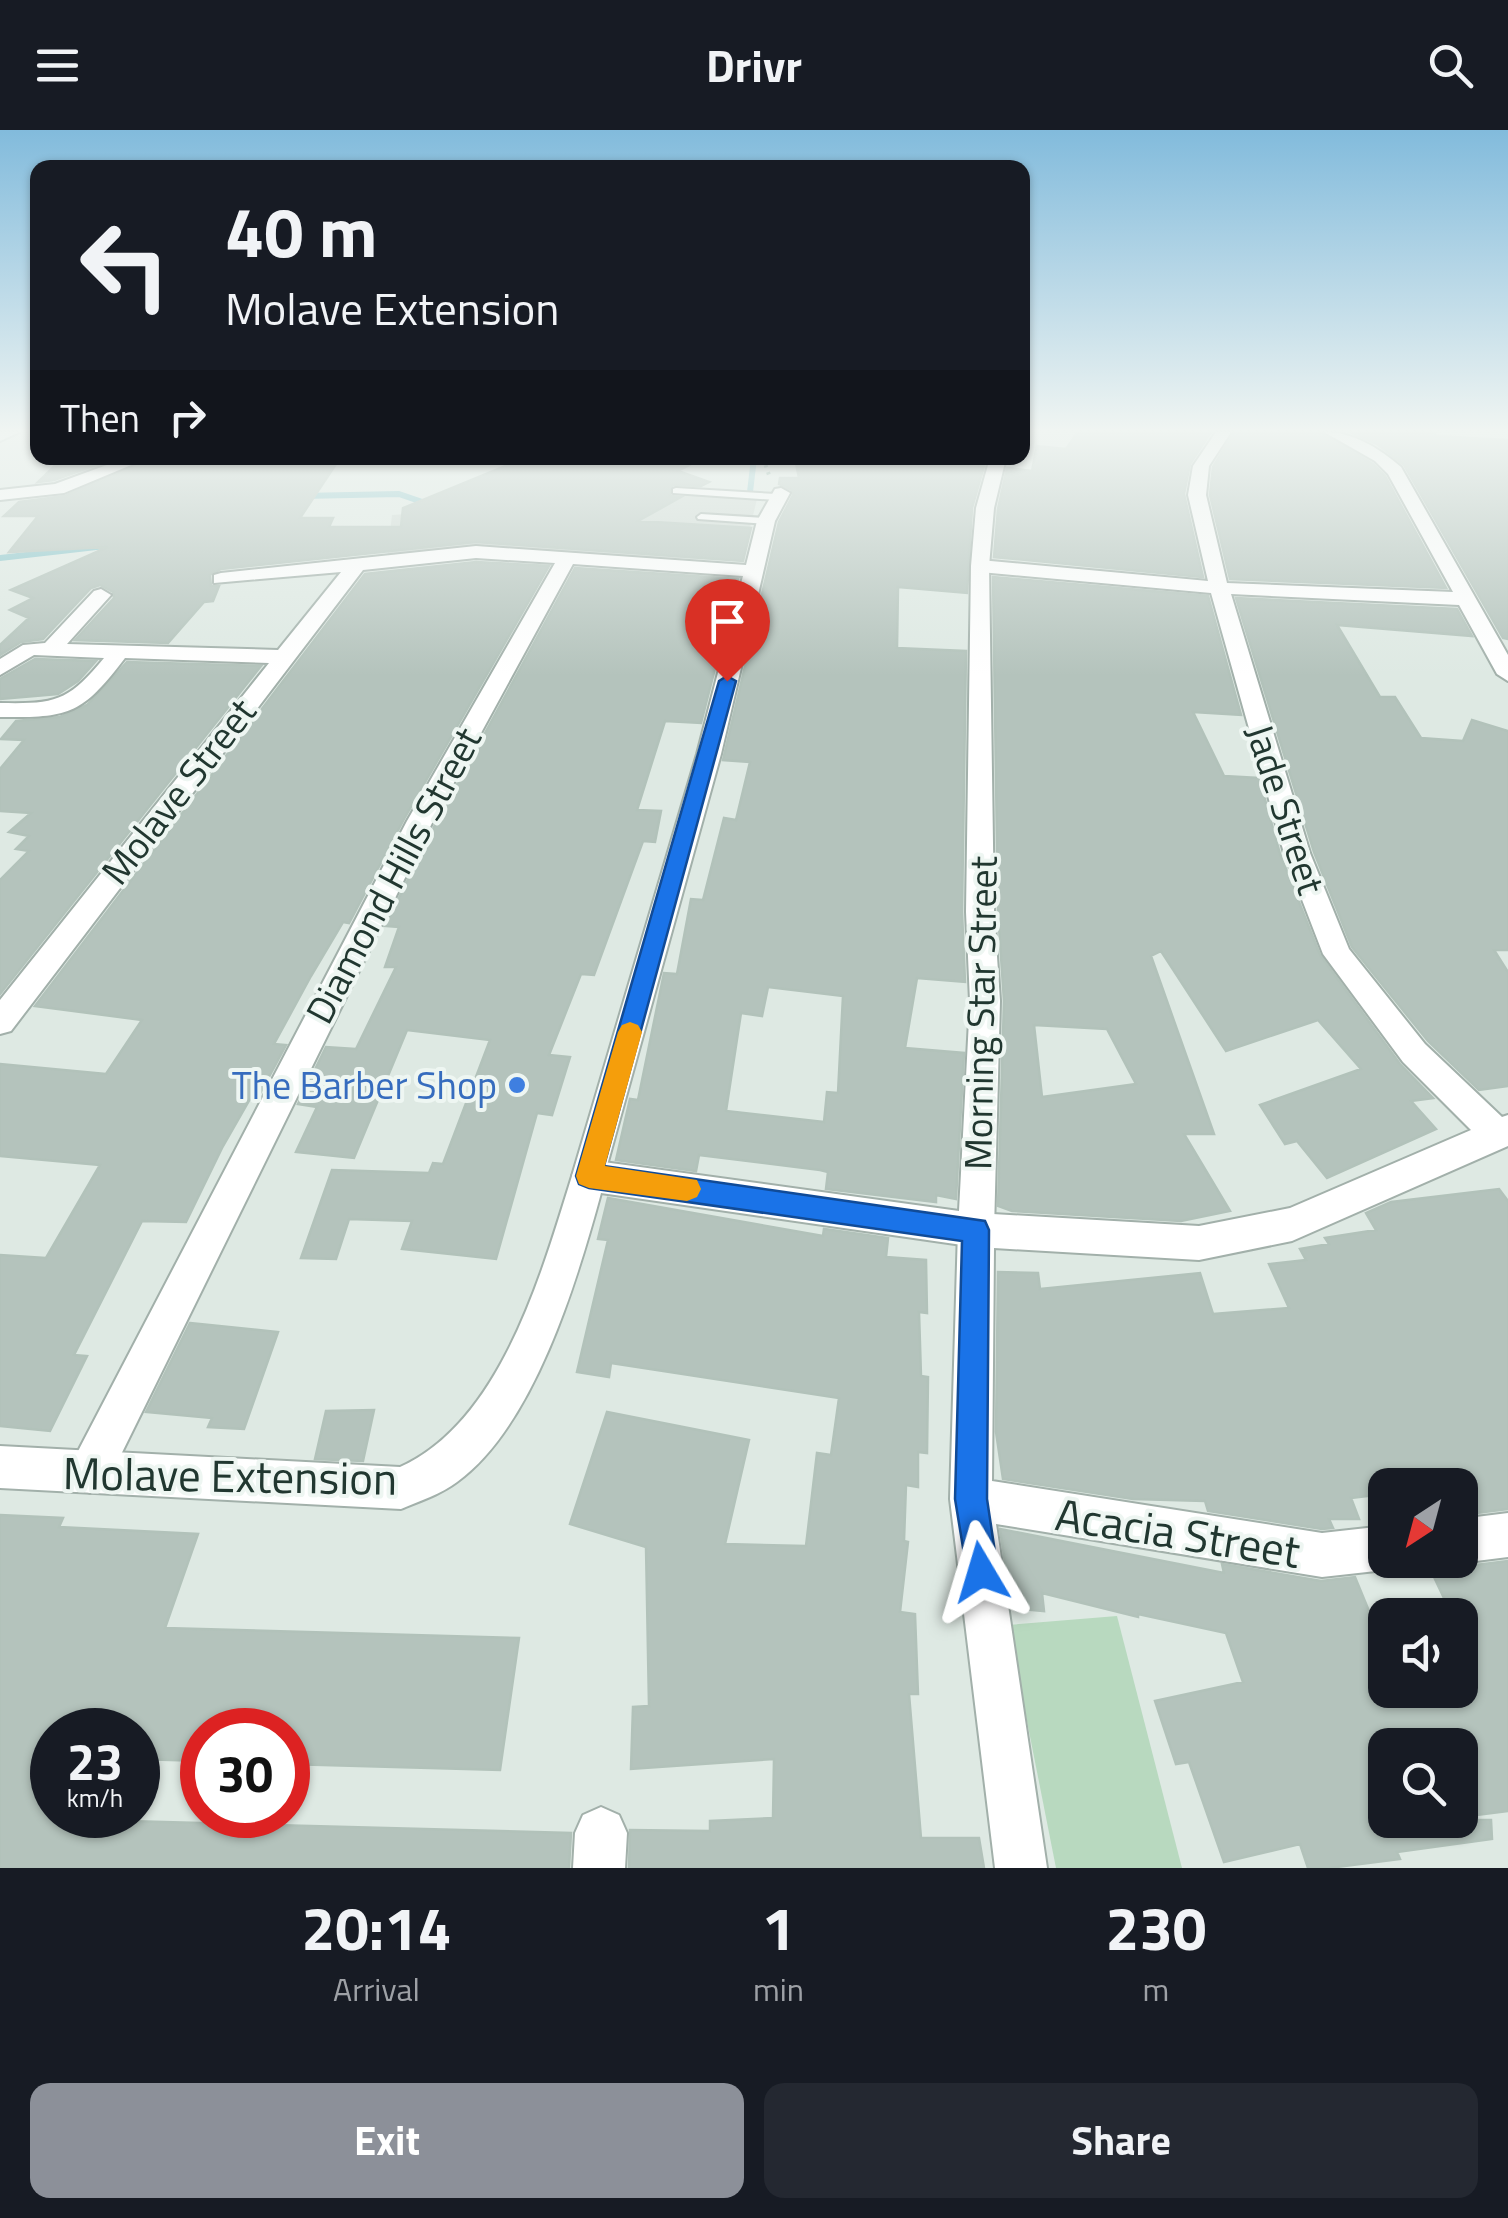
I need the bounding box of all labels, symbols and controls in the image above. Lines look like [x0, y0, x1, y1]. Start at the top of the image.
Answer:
text: Drivr [706, 31, 802, 99]
icon: menu [30, 38, 85, 93]
icon: search [1423, 38, 1478, 93]
text: 40 m [225, 178, 378, 284]
icon: left [60, 200, 190, 330]
text: Molave Extension [225, 274, 560, 342]
text: Then [60, 389, 140, 447]
icon: right [160, 390, 215, 445]
pin [685, 579, 770, 682]
icon: arrive [700, 594, 755, 649]
street label: Molave Street [87, 685, 269, 897]
street label: Diamond Hills Street [290, 717, 496, 1033]
street label: Jade Street [1231, 717, 1341, 901]
street label: Morning Star Street [948, 855, 1012, 1171]
place label: The Barber Shop [232, 1056, 497, 1114]
marker: The Barber Shop [506, 1074, 528, 1096]
street label: Molave Extension [62, 1438, 398, 1512]
north arrow [1368, 1468, 1478, 1578]
map controls [1368, 1468, 1478, 1838]
street label: Acacia Street [1051, 1479, 1305, 1585]
position arrow [929, 1520, 1033, 1624]
button: sound [1368, 1598, 1478, 1708]
speed limit sign: 30 [180, 1708, 310, 1838]
text: 23 [67, 1723, 123, 1799]
button: search [1368, 1728, 1478, 1838]
text: km/h [67, 1779, 123, 1817]
text: 20:14 [302, 1882, 451, 1973]
text: 1 [762, 1882, 795, 1973]
text: 230 [1106, 1882, 1206, 1973]
text: Arrival [333, 1965, 420, 2013]
text: min [753, 1965, 804, 2013]
text: m [1143, 1965, 1169, 2013]
button: Exit [30, 2083, 744, 2198]
button: Share [764, 2083, 1478, 2198]

